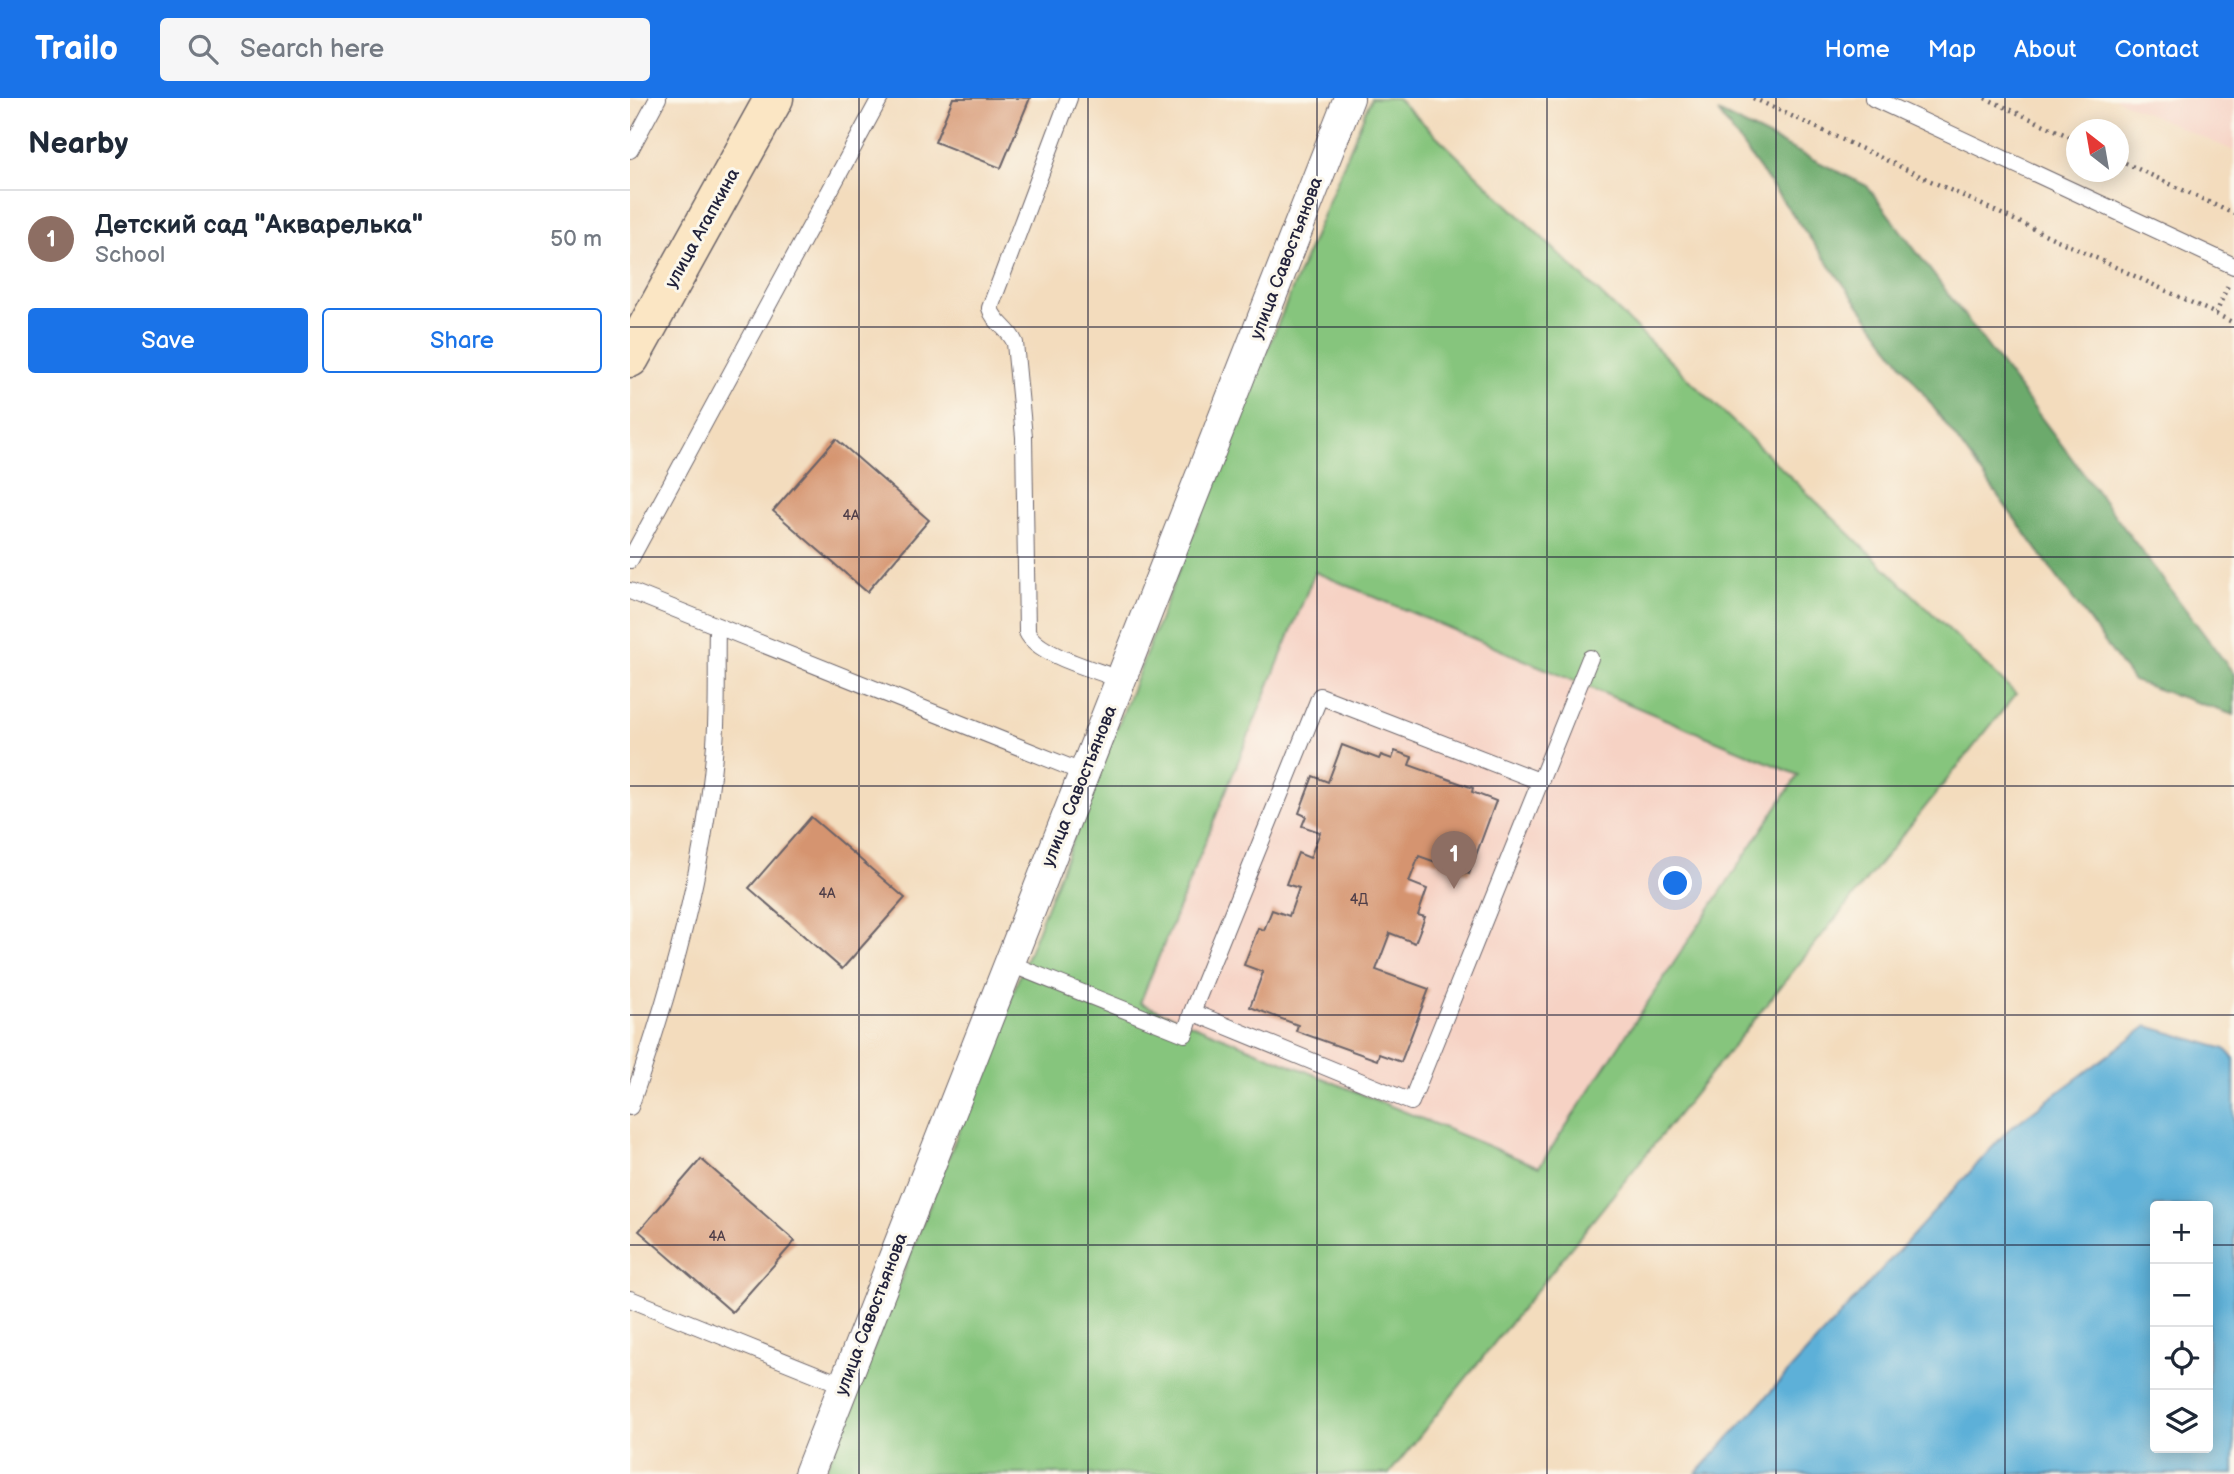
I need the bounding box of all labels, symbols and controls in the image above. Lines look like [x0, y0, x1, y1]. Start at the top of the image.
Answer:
search box [160, 18, 650, 81]
text: Trailo [35, 29, 118, 69]
icon: search [184, 30, 222, 68]
text: Search here [240, 34, 384, 65]
text: Home [1825, 35, 1890, 64]
text: Map [1928, 35, 1976, 64]
text: About [2014, 35, 2076, 64]
text: Contact [2114, 35, 2199, 64]
north arrow [2066, 119, 2129, 182]
text: Nearby [28, 126, 128, 162]
street label: улица Агапкина [661, 164, 744, 292]
street label: улица Савостьянова [1246, 174, 1327, 342]
text: Детский сад "Акварелька" [95, 210, 423, 241]
text: 1 [46, 225, 56, 253]
text: 50 m [550, 225, 602, 253]
text: School [95, 241, 165, 269]
button: Save [28, 308, 308, 373]
button: Share [322, 308, 602, 373]
house number: 4А [842, 507, 860, 524]
street label: улица Савостьянова [1038, 702, 1122, 870]
pin: 1 [1431, 831, 1477, 889]
your location [1658, 866, 1692, 900]
house number: 4А [818, 885, 836, 902]
house number: 4Д [1350, 891, 1368, 908]
map controls [2150, 1201, 2213, 1453]
button: + [2150, 1201, 2213, 1264]
house number: 4А [708, 1228, 726, 1245]
street label: улица Савостьянова [831, 1230, 912, 1398]
button: − [2150, 1264, 2213, 1327]
button: locate [2150, 1327, 2213, 1390]
button: layers [2150, 1390, 2213, 1453]

